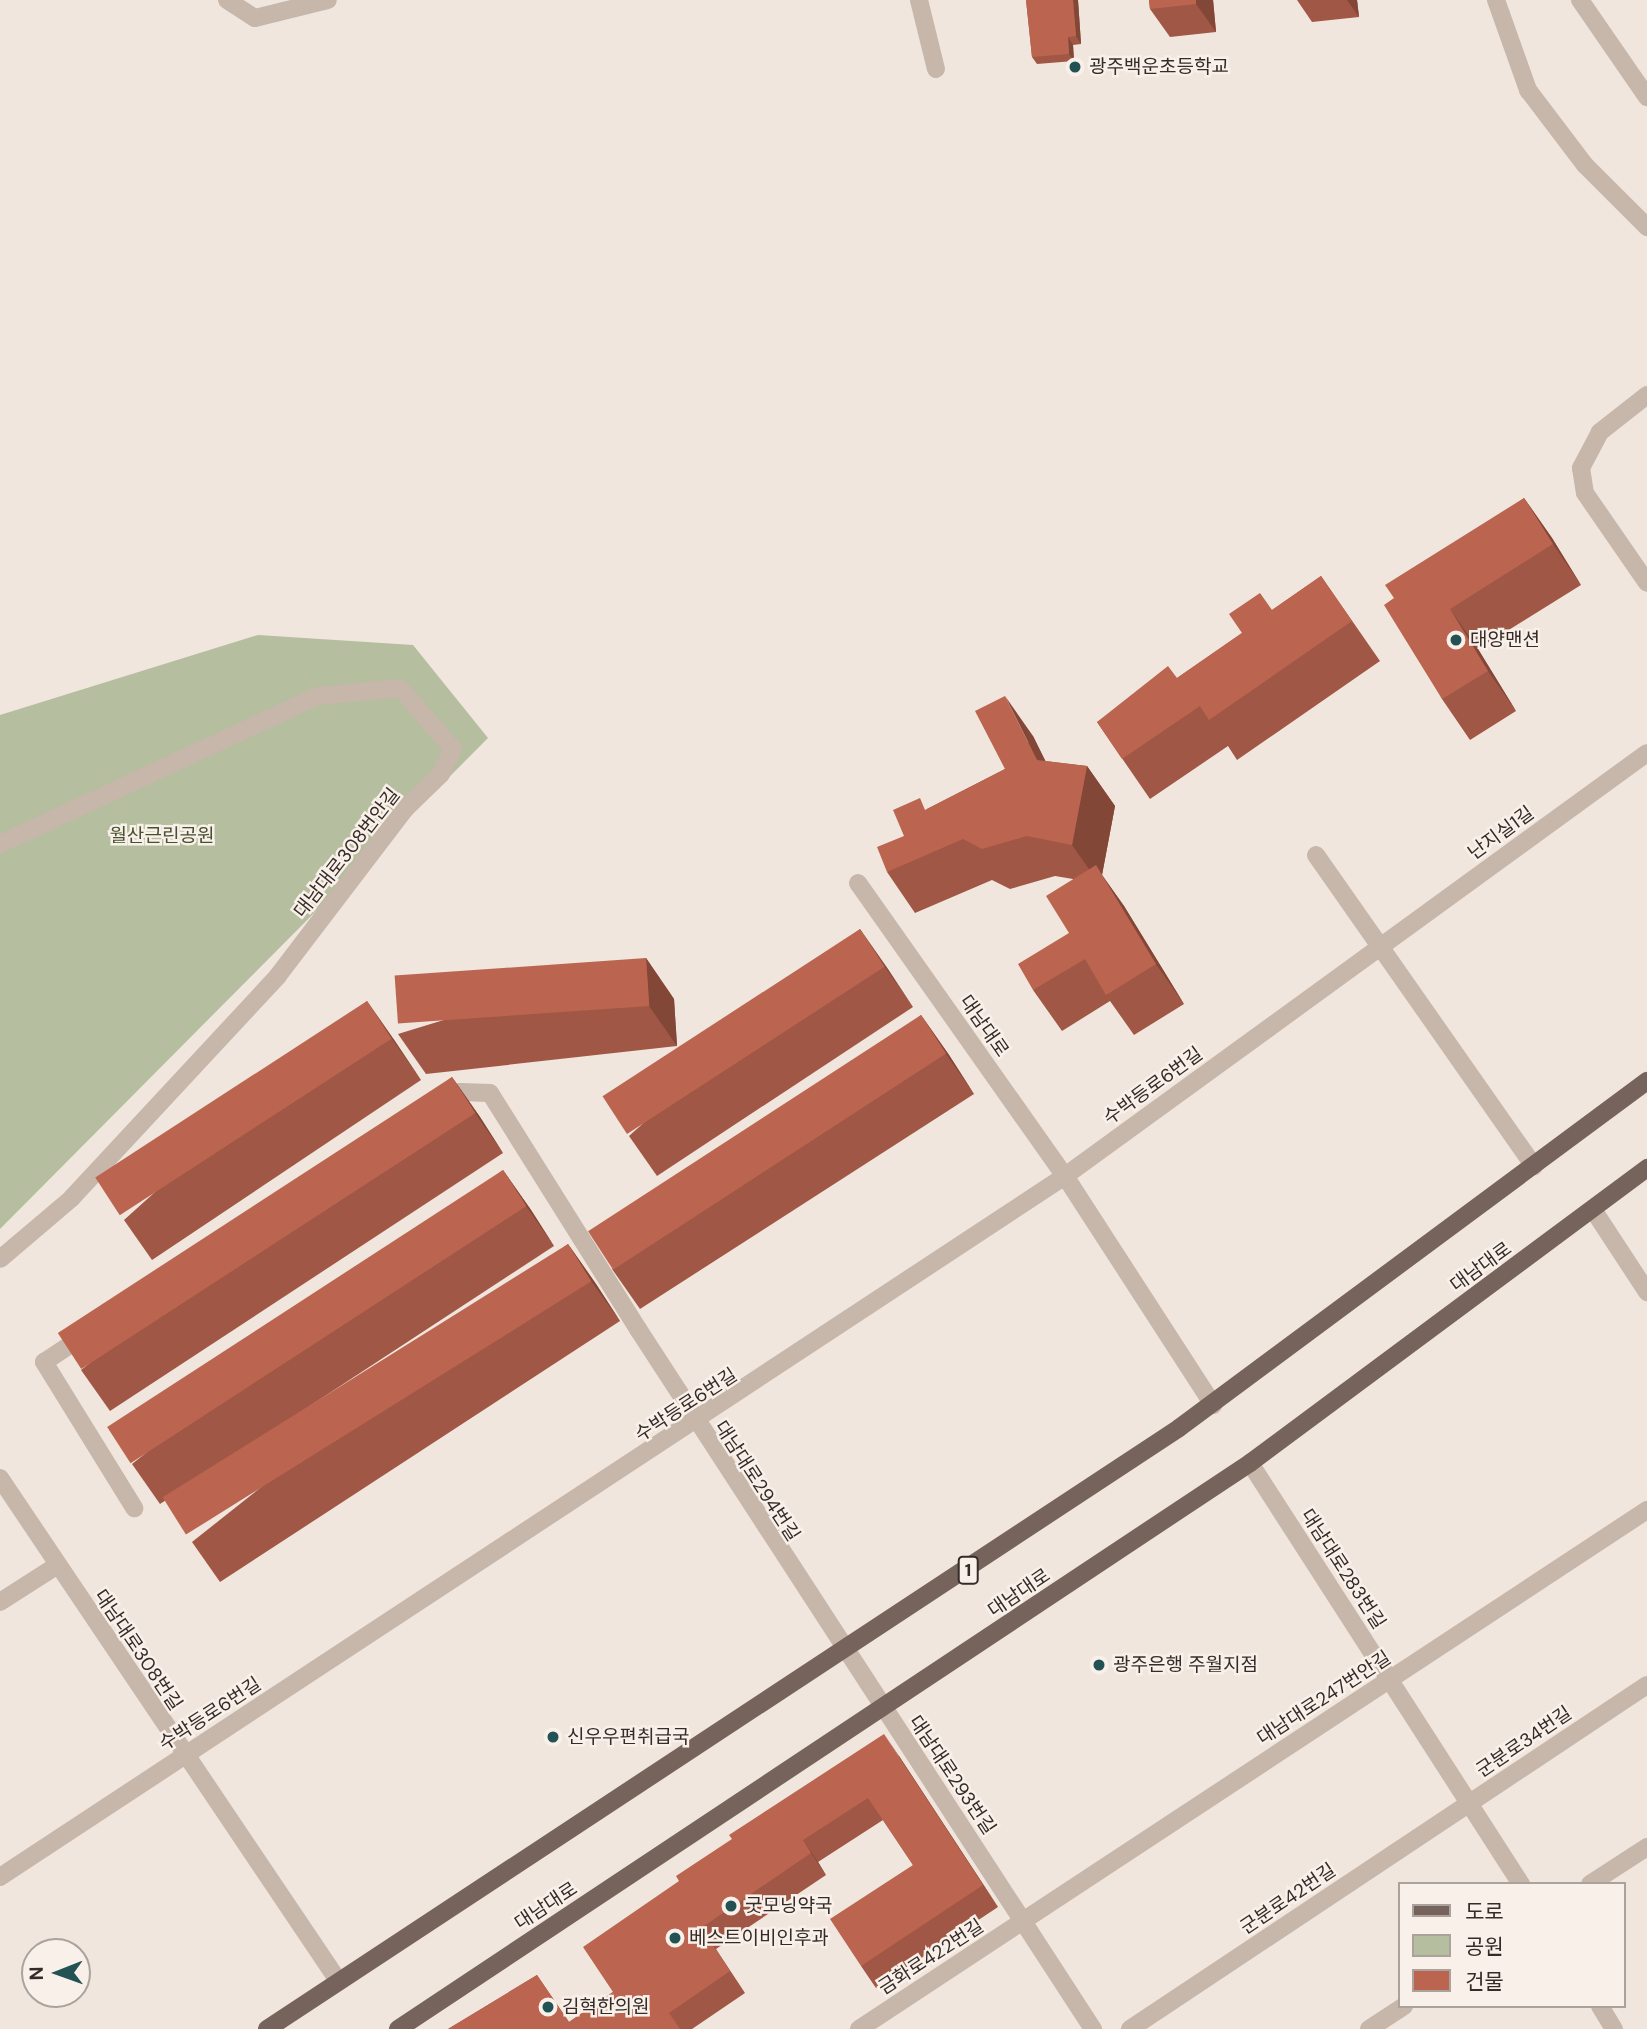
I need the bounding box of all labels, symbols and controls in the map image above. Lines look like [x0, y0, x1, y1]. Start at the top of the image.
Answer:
place label: 광주백운초등학교 [1089, 56, 1229, 78]
marker: 광주백운초등학교 [1067, 59, 1083, 75]
place label: 대양맨션 [1470, 629, 1540, 651]
marker: 대양맨션 [1448, 632, 1464, 648]
street label: 대남대로308번안길 [289, 784, 405, 922]
street label: 난지실1길 [1464, 801, 1538, 865]
park label: 월산근린공원 [110, 825, 214, 847]
street label: 대남대로 [955, 991, 1013, 1061]
street label: 수박등로6번길 [1099, 1042, 1207, 1130]
street label: 대남대로 [1446, 1237, 1516, 1297]
street label: 수박등로6번길 [631, 1364, 741, 1446]
street label: 대남대로294번길 [710, 1416, 804, 1546]
street label: 대남대로283번길 [1296, 1505, 1390, 1633]
road number: 1 [958, 1555, 978, 1584]
street label: 대남대로 [984, 1564, 1054, 1622]
street label: 대남대로308번길 [89, 1585, 187, 1715]
street label: 대남대로247번안길 [1253, 1646, 1395, 1750]
place label: 광주은행 주월지점 [1113, 1654, 1258, 1676]
marker: 광주은행 주월지점 [1091, 1657, 1107, 1673]
street label: 수박등로6번길 [155, 1673, 265, 1755]
street label: 군분로34번길 [1472, 1702, 1576, 1782]
street label: 대남대로293번길 [904, 1711, 1000, 1839]
place label: 신우우편취급국 [567, 1726, 689, 1748]
marker: 신우우편취급국 [545, 1729, 561, 1745]
street label: 군분로42번길 [1236, 1859, 1340, 1939]
street label: 대남대로 [510, 1877, 582, 1935]
legend [1398, 1882, 1626, 2008]
place label: 굿모닝약국 [745, 1895, 832, 1917]
marker: 굿모닝약국 [723, 1898, 739, 1914]
text: 도로 [1465, 1898, 1504, 1926]
street label: 금화로422번길 [874, 1915, 988, 1999]
place label: 베스트이비인후과 [689, 1927, 829, 1949]
marker: 베스트이비인후과 [667, 1930, 683, 1946]
text: 공원 [1465, 1933, 1504, 1961]
north arrow [21, 1938, 91, 2008]
text: N [24, 1966, 49, 1980]
text: 건물 [1465, 1968, 1504, 1996]
place label: 김혁한의원 [562, 1996, 649, 2018]
marker: 김혁한의원 [540, 1999, 556, 2015]

